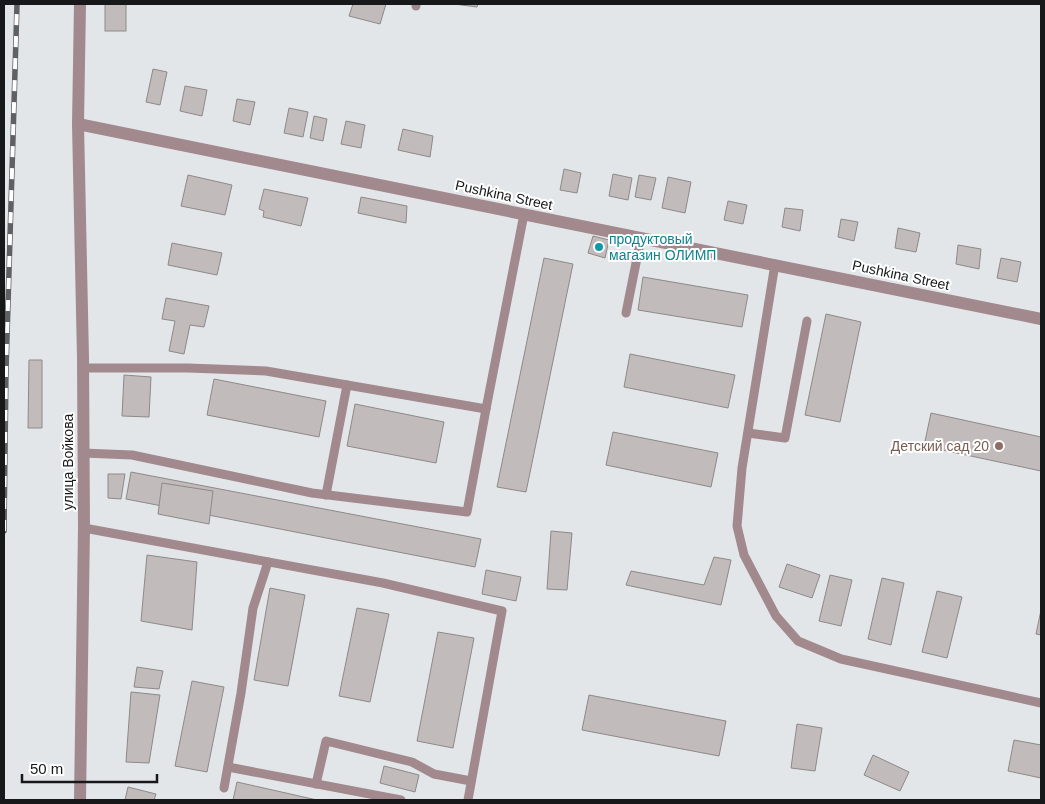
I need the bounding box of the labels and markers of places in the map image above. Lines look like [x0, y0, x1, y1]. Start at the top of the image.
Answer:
place label: продуктовый магазин ОЛИМП [609, 231, 716, 263]
marker: продуктовый магазин ОЛИМП [593, 241, 605, 253]
place label: Детский сад 20 [891, 438, 989, 454]
marker: Детский сад 20 [993, 440, 1005, 452]

